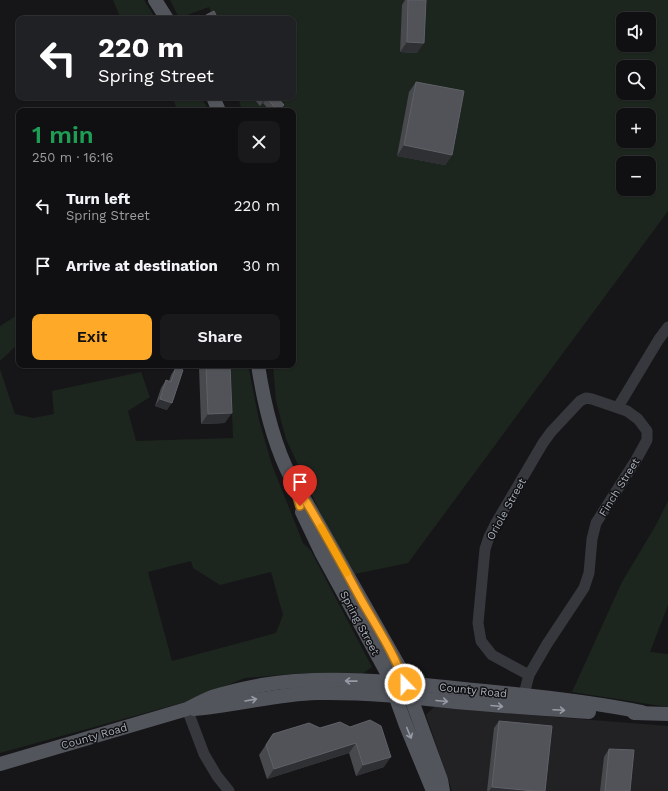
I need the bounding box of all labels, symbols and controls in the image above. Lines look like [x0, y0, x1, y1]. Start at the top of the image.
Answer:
map controls [616, 12, 656, 196]
button: sound [616, 12, 656, 52]
text: 220 m [98, 31, 184, 64]
icon: left [32, 32, 84, 84]
button: search [616, 60, 656, 100]
text: Spring Street [98, 65, 214, 86]
button: + [616, 108, 656, 148]
text: 1 min [32, 121, 94, 149]
button: close [238, 121, 280, 163]
text: 250 m · 16:16 [32, 150, 113, 165]
button: − [616, 156, 656, 196]
text: Turn left [66, 190, 130, 208]
icon: left [32, 195, 54, 217]
text: 220 m [234, 197, 280, 215]
text: Spring Street [66, 208, 150, 223]
icon: arrive [32, 255, 54, 277]
text: Arrive at destination [66, 257, 218, 275]
text: 30 m [243, 257, 280, 275]
button: Exit [32, 314, 152, 360]
button: Share [160, 314, 280, 360]
street label: Finch Street [596, 455, 643, 519]
pin [283, 465, 317, 506]
icon: arrive [289, 471, 311, 493]
street label: Oriole Street [484, 476, 529, 542]
street label: Spring Street [337, 589, 382, 658]
position arrow [384, 663, 426, 705]
one-way arrow [345, 677, 358, 685]
street label: County Road [438, 680, 508, 701]
one-way arrow [244, 696, 257, 704]
one-way arrow [435, 697, 448, 704]
one-way arrow [490, 702, 503, 709]
one-way arrow [552, 706, 565, 714]
street label: County Road [60, 721, 129, 752]
one-way arrow [406, 726, 413, 738]

